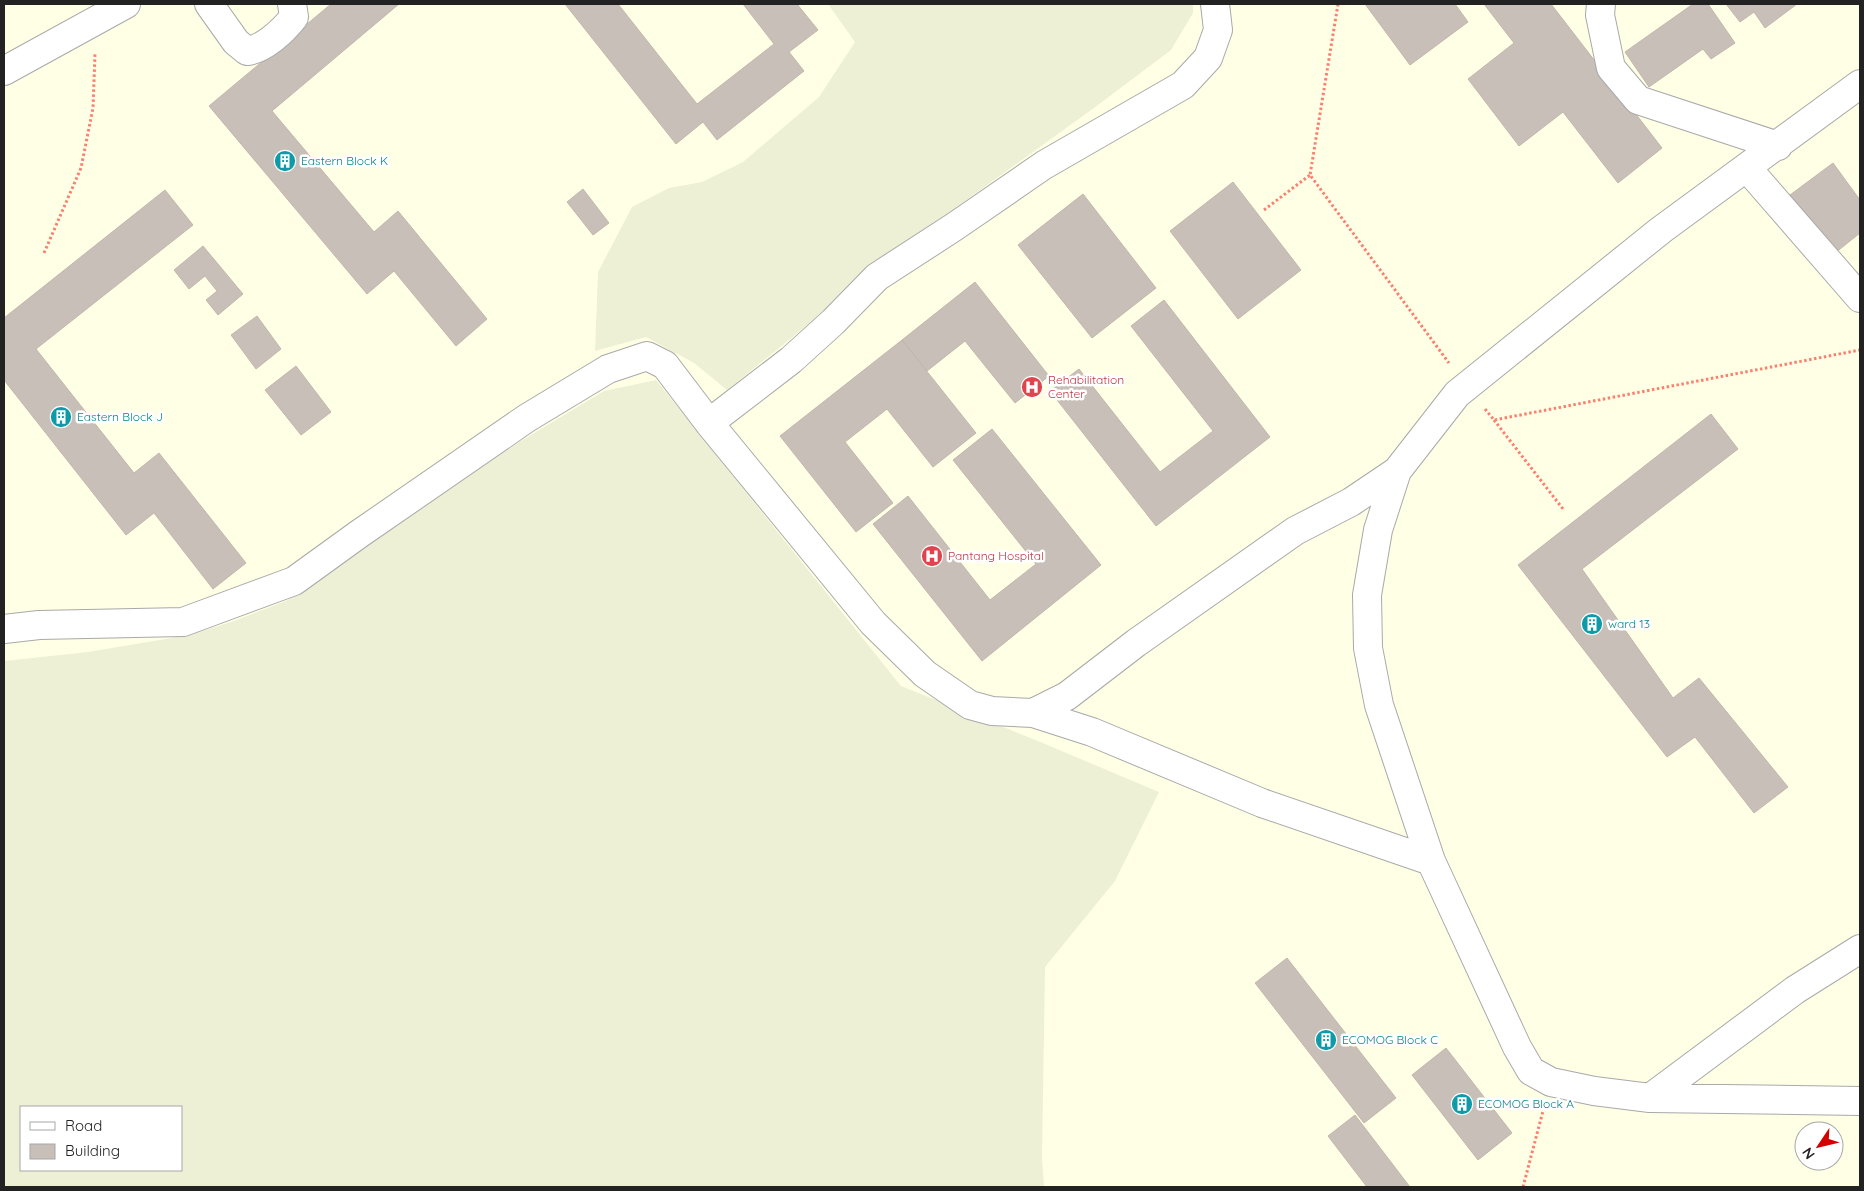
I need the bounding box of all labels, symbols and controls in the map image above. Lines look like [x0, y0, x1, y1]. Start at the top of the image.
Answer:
building icon: Eastern Block K [273, 149, 297, 173]
place label: Eastern Block K [301, 153, 388, 168]
place label: Rehabilitation Center [1048, 372, 1124, 401]
hospital icon: Rehabilitation Center [1020, 375, 1044, 399]
building icon: Eastern Block J [49, 405, 73, 429]
place label: Eastern Block J [77, 409, 163, 424]
hospital icon: Pantang Hospital [920, 544, 944, 568]
place label: Pantang Hospital [948, 548, 1044, 563]
building icon: ward 13 [1580, 612, 1604, 636]
place label: ward 13 [1608, 616, 1650, 631]
building icon: ECOMOG Block C [1314, 1028, 1338, 1052]
place label: ECOMOG Block C [1342, 1032, 1438, 1047]
building icon: ECOMOG Block A [1450, 1092, 1474, 1116]
place label: ECOMOG Block A [1478, 1096, 1574, 1111]
legend [20, 1106, 182, 1171]
text: Road [65, 1116, 102, 1135]
north arrow [1794, 1121, 1844, 1171]
text: Building [65, 1141, 120, 1160]
text: N [1798, 1144, 1819, 1163]

